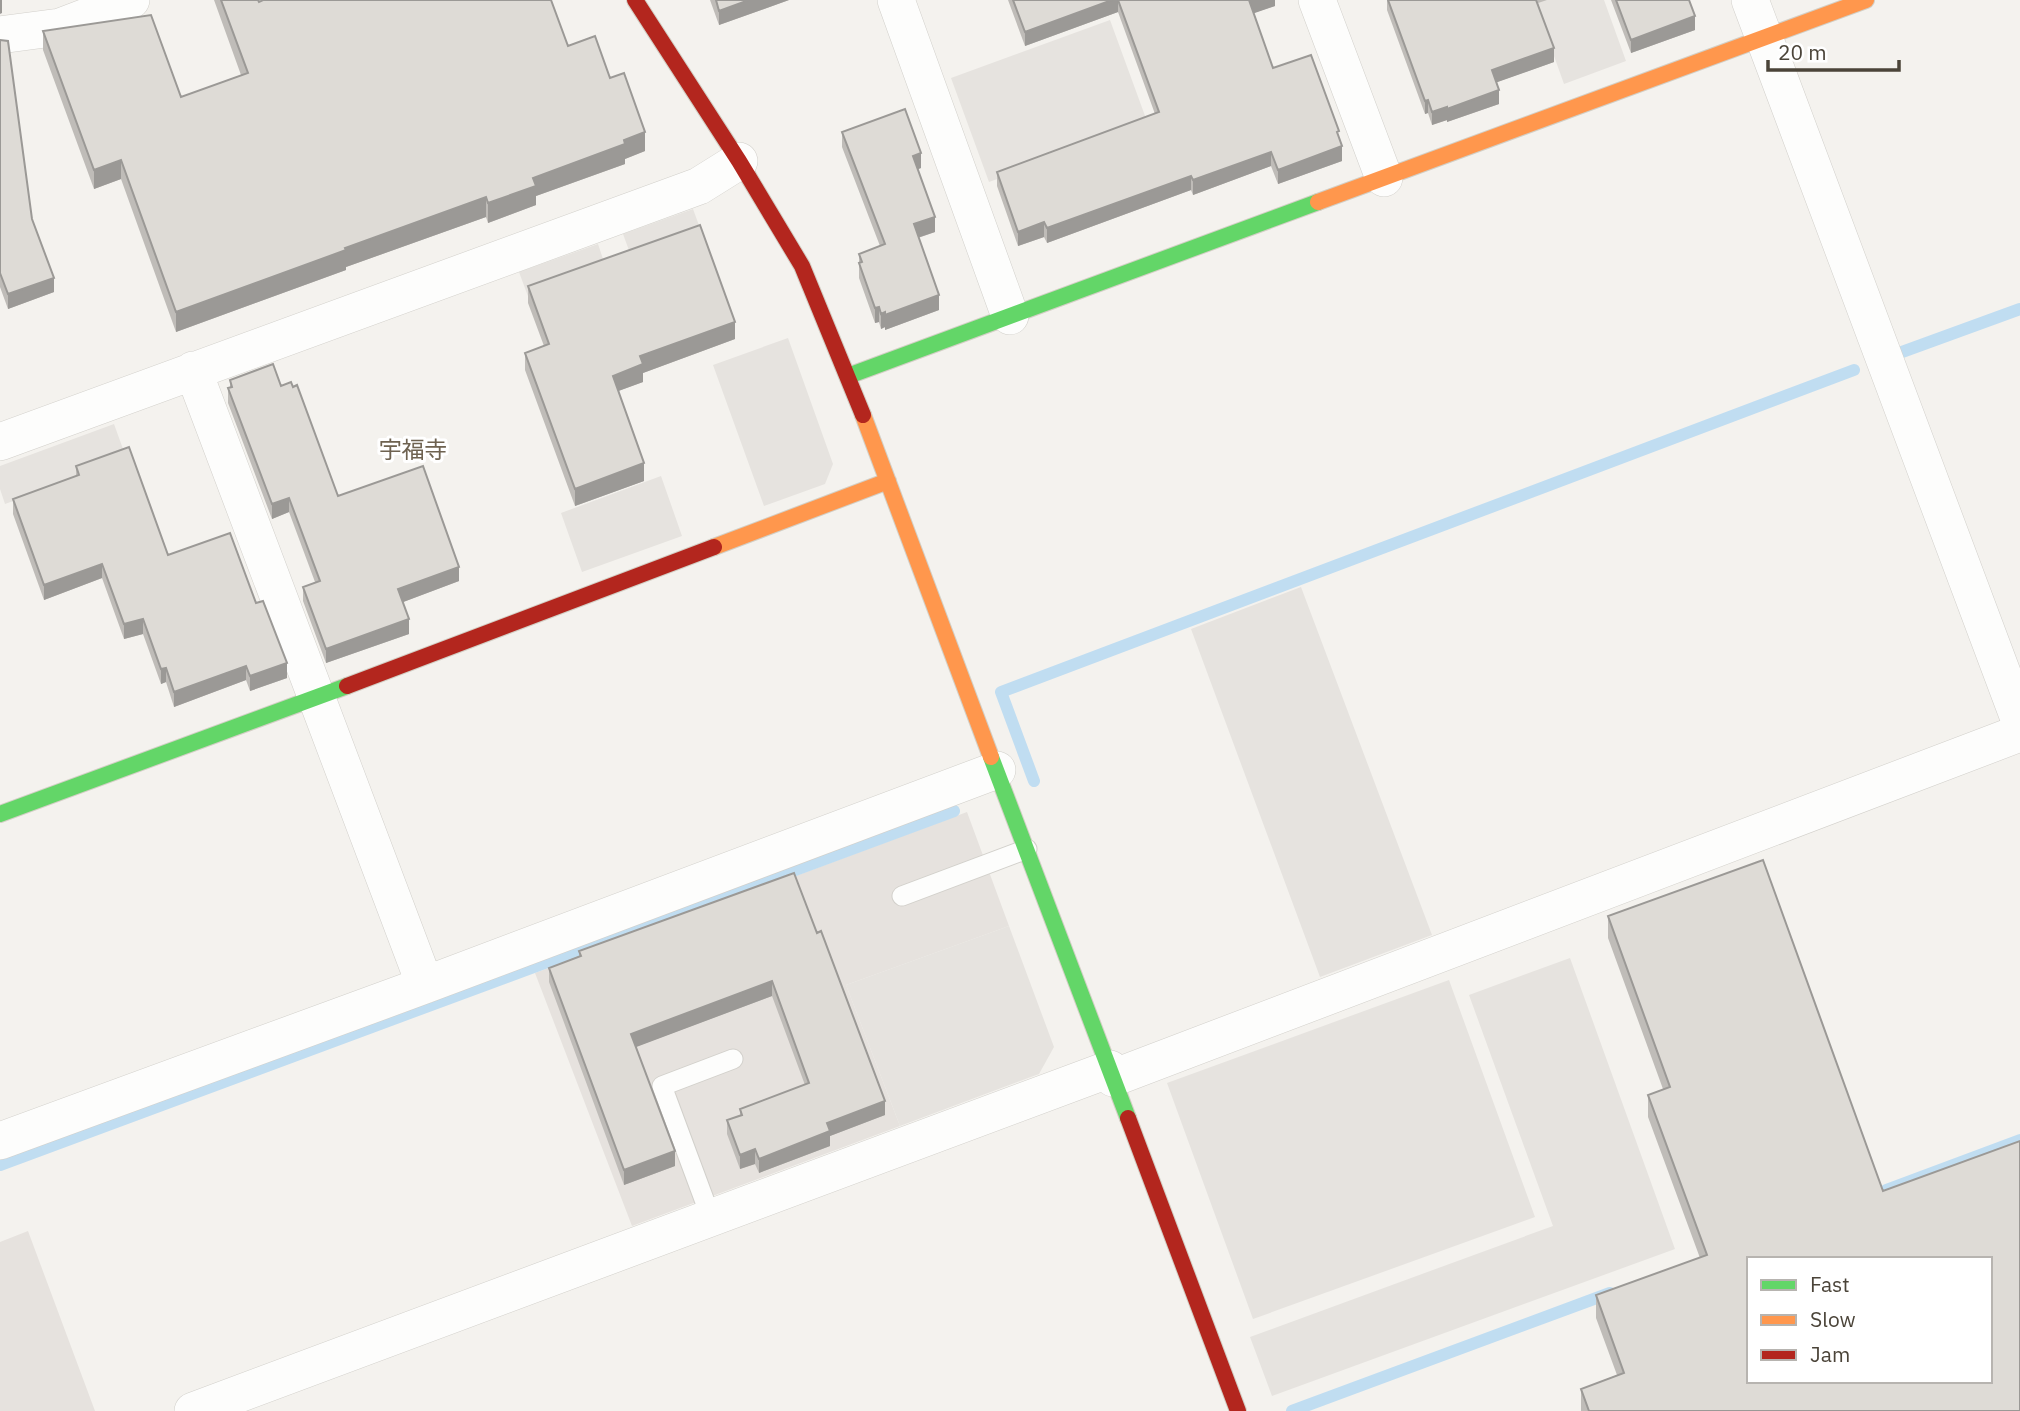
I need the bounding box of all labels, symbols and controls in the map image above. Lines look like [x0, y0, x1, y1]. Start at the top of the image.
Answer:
scale bar [1768, 28, 1899, 72]
text: 20 m [1778, 38, 1827, 66]
district label: 宇福寺 [379, 434, 448, 464]
legend [1747, 1257, 1992, 1383]
text: Fast [1810, 1270, 1850, 1298]
text: Slow [1810, 1305, 1856, 1333]
text: Jam [1810, 1340, 1850, 1368]

